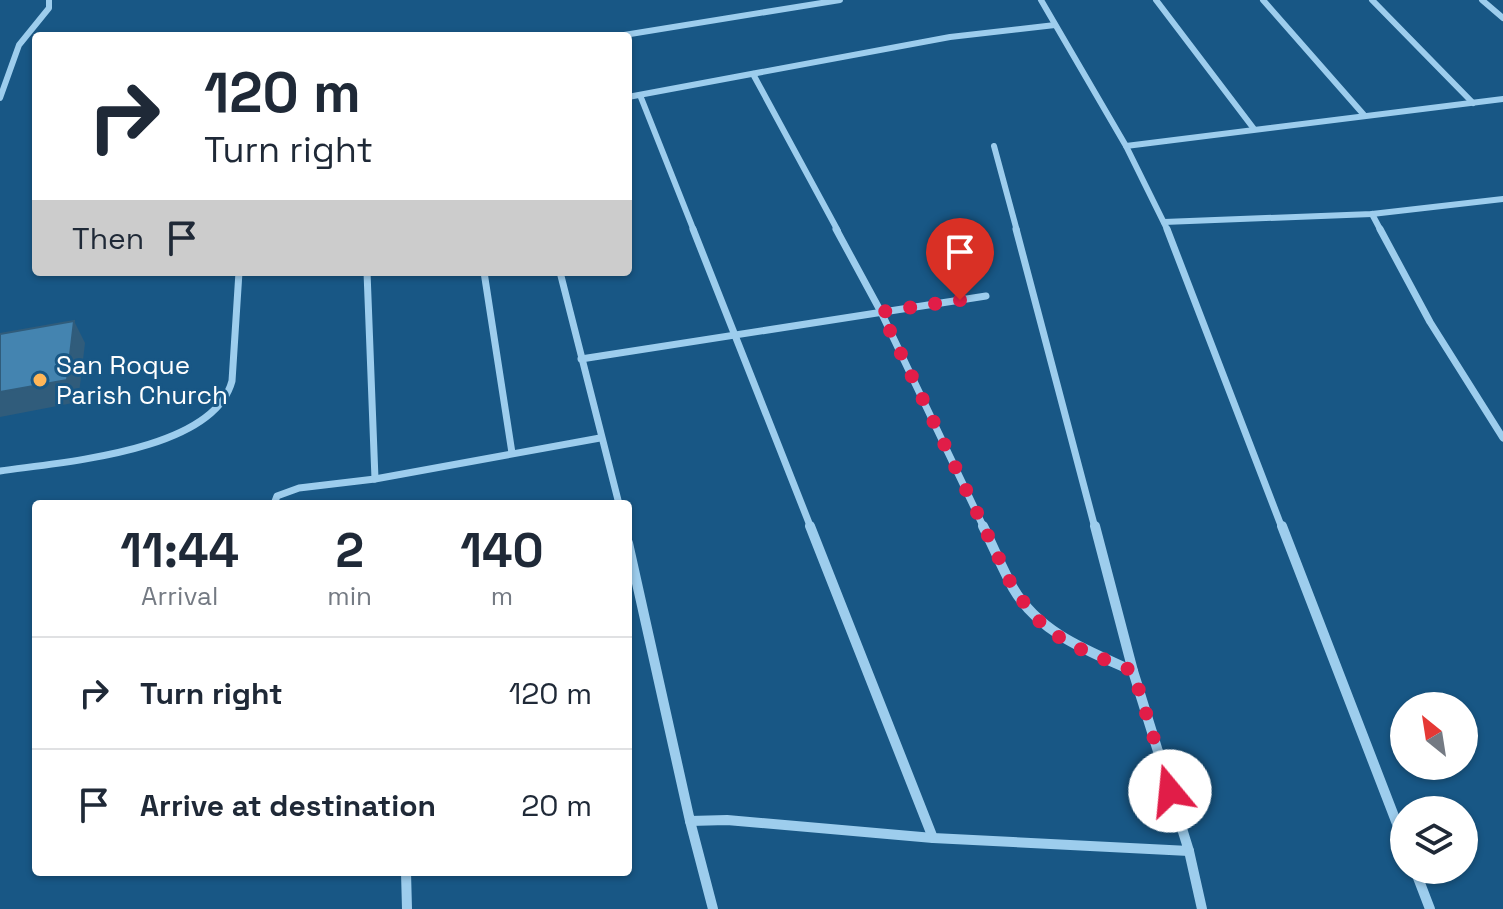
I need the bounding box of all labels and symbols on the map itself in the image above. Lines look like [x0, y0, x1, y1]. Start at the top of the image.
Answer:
pin [926, 218, 994, 300]
place label: San Roque Parish Church [56, 348, 228, 412]
marker: San Roque Parish Church [31, 371, 49, 389]
north arrow [1390, 692, 1478, 780]
position arrow [1128, 749, 1212, 833]

